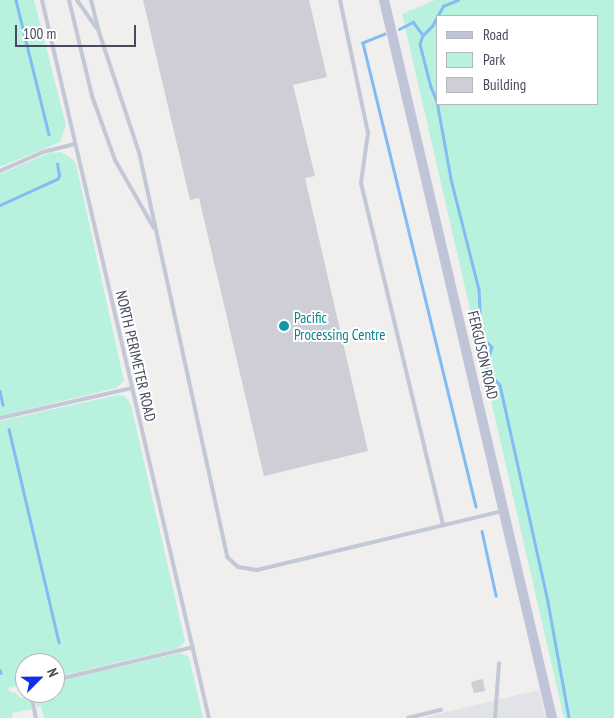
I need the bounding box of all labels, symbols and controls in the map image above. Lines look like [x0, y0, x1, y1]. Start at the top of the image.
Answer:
scale bar [18, 15, 139, 47]
legend [436, 15, 599, 105]
text: 100 m [23, 24, 56, 43]
text: Road [483, 25, 509, 44]
text: Park [483, 50, 505, 69]
text: Building [483, 75, 526, 94]
street label: NORTH PERIMETER ROAD [112, 289, 160, 423]
place label: Pacific Processing Centre [294, 308, 386, 343]
street label: FERGUSON ROAD [464, 309, 502, 401]
marker: Pacific Processing Centre [278, 320, 290, 332]
north arrow [15, 653, 65, 703]
text: N [43, 666, 63, 680]

